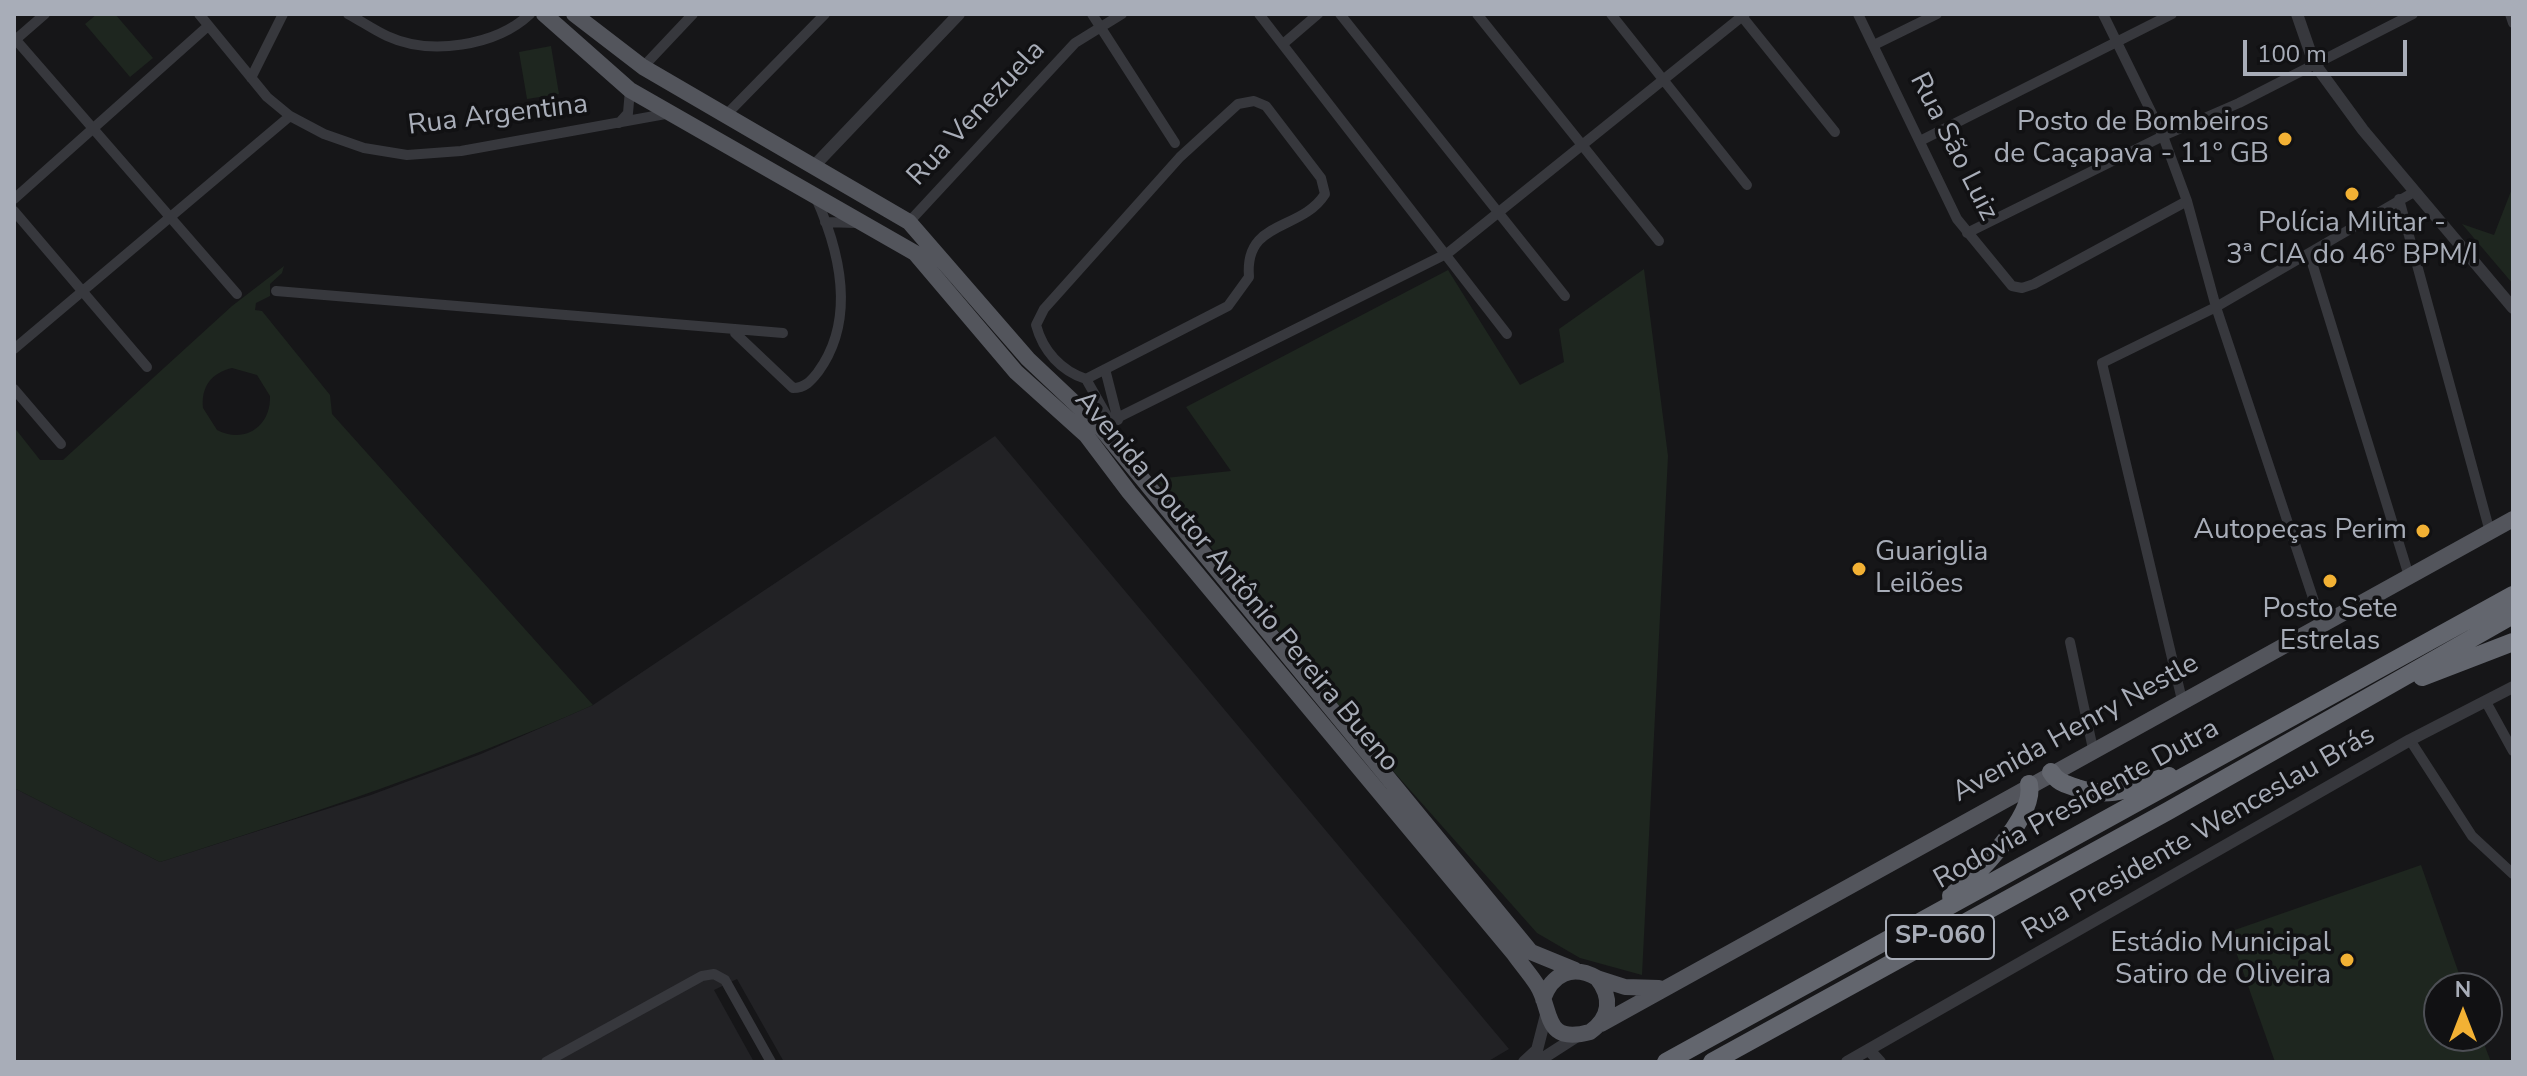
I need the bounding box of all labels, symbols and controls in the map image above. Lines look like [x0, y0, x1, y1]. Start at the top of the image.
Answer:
scale bar [2247, 24, 2411, 74]
street label: Rua Venezuela [901, 34, 1053, 194]
text: 100 m [2257, 38, 2327, 70]
street label: Rua São Luiz [1901, 67, 2005, 227]
street label: Rua Argentina [406, 88, 590, 144]
place label: Posto de Bombeiros de Caçapava - 11º GB [1994, 106, 2269, 172]
marker: Posto de Bombeiros de Caçapava - 11º GB [2276, 130, 2294, 148]
marker: Polícia Militar - 3ª CIA do 46º BPM/I [2343, 185, 2361, 203]
place label: Polícia Militar - 3ª CIA do 46º BPM/I [2226, 207, 2478, 273]
street label: Avenida Doutor Antônio Pereira Bueno [1067, 385, 1405, 779]
place label: Autopeças Perim [2194, 514, 2407, 548]
marker: Autopeças Perim [2414, 522, 2432, 540]
place label: Guariglia Leilões [1875, 536, 1988, 602]
marker: Guariglia Leilões [1850, 560, 1868, 578]
marker: Posto Sete Estrelas [2321, 572, 2339, 590]
place label: Posto Sete Estrelas [2262, 593, 2398, 659]
street label: Avenida Henry Nestle [1947, 647, 2205, 811]
street label: Rodovia Presidente Dutra [1929, 713, 2225, 897]
street label: Rua Presidente Wenceslau Brás [2017, 719, 2381, 949]
road number: SP-060 [1886, 915, 1994, 959]
place label: Estádio Municipal Satiro de Oliveira [2110, 927, 2331, 993]
marker: Estádio Municipal Satiro de Oliveira [2338, 951, 2356, 969]
north arrow [2423, 972, 2503, 1052]
text: N [2455, 975, 2471, 1005]

